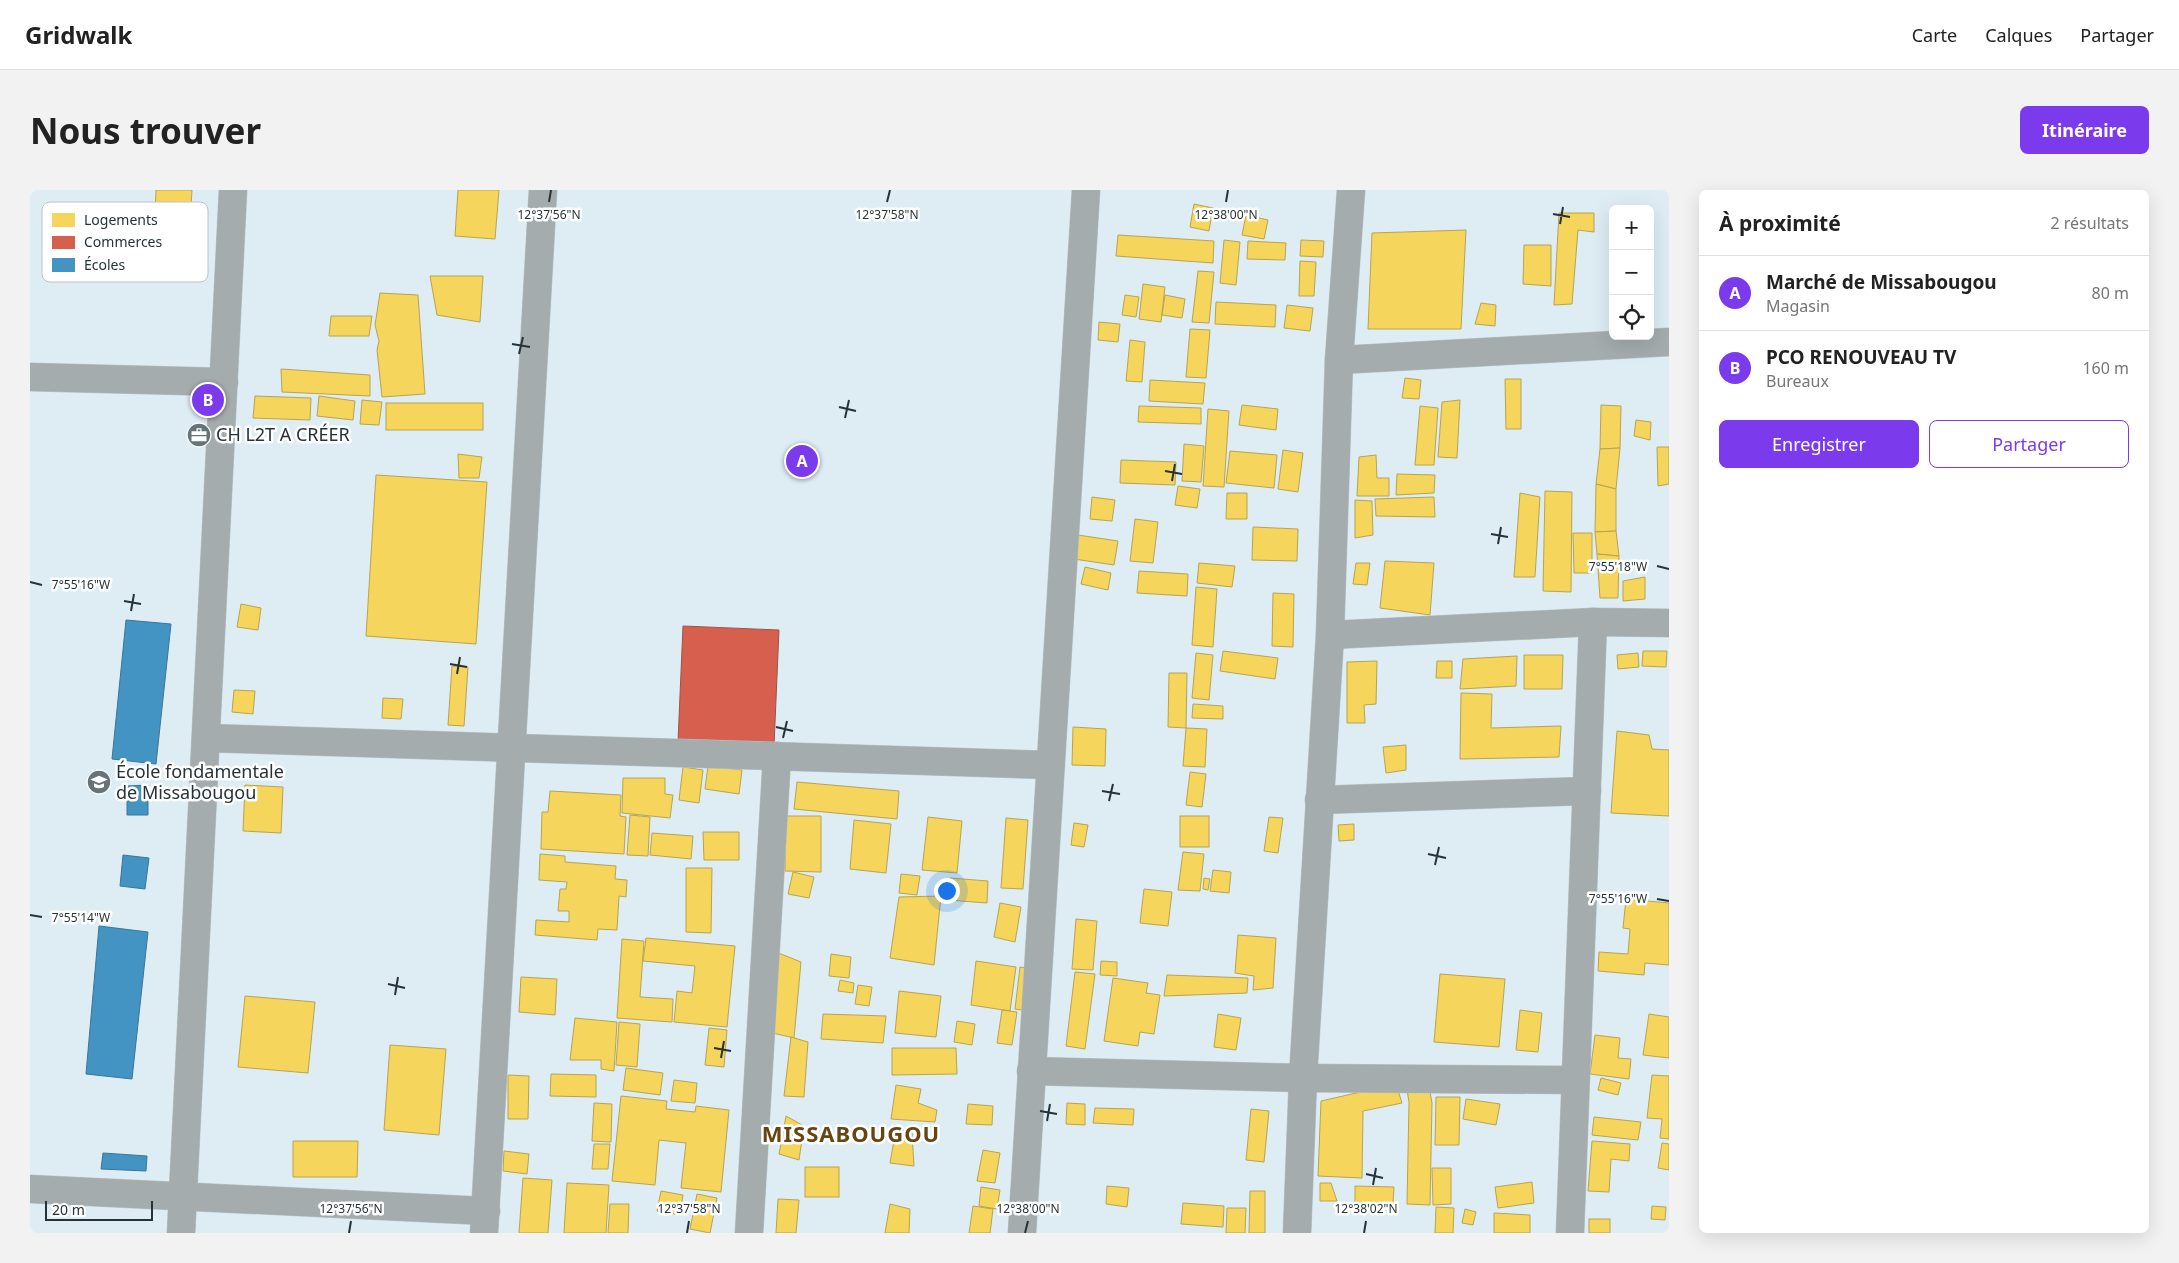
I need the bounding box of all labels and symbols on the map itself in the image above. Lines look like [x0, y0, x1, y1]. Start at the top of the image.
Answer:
legend [42, 202, 208, 282]
text: 12°37'56"N [517, 206, 581, 223]
text: 12°37'58"N [855, 206, 919, 223]
text: 12°38'00"N [1194, 206, 1258, 223]
text: Logements [84, 210, 158, 229]
text: Commerces [84, 232, 163, 251]
text: Écoles [84, 255, 125, 274]
pin: B [192, 381, 224, 419]
office icon: CH L2T A CRÉER [186, 422, 212, 448]
place label: CH L2T A CRÉER [216, 422, 350, 446]
pin: A [786, 442, 818, 480]
text: 7°55'18"W [1589, 558, 1647, 575]
text: 7°55'16"W [52, 576, 110, 593]
place label: École fondamentale de Missabougou [116, 759, 284, 804]
school or university icon: École fondamentale de Missabougou [86, 769, 112, 795]
your location [934, 878, 960, 904]
text: 7°55'16"W [1589, 890, 1647, 907]
text: 7°55'14"W [52, 909, 110, 926]
district label: MISSABOUGOU [762, 1118, 940, 1148]
scale bar [45, 1198, 152, 1221]
text: 12°37'56"N [319, 1200, 383, 1217]
text: 12°37'58"N [657, 1200, 721, 1217]
text: 12°38'00"N [996, 1200, 1060, 1217]
text: 12°38'02"N [1334, 1200, 1398, 1217]

